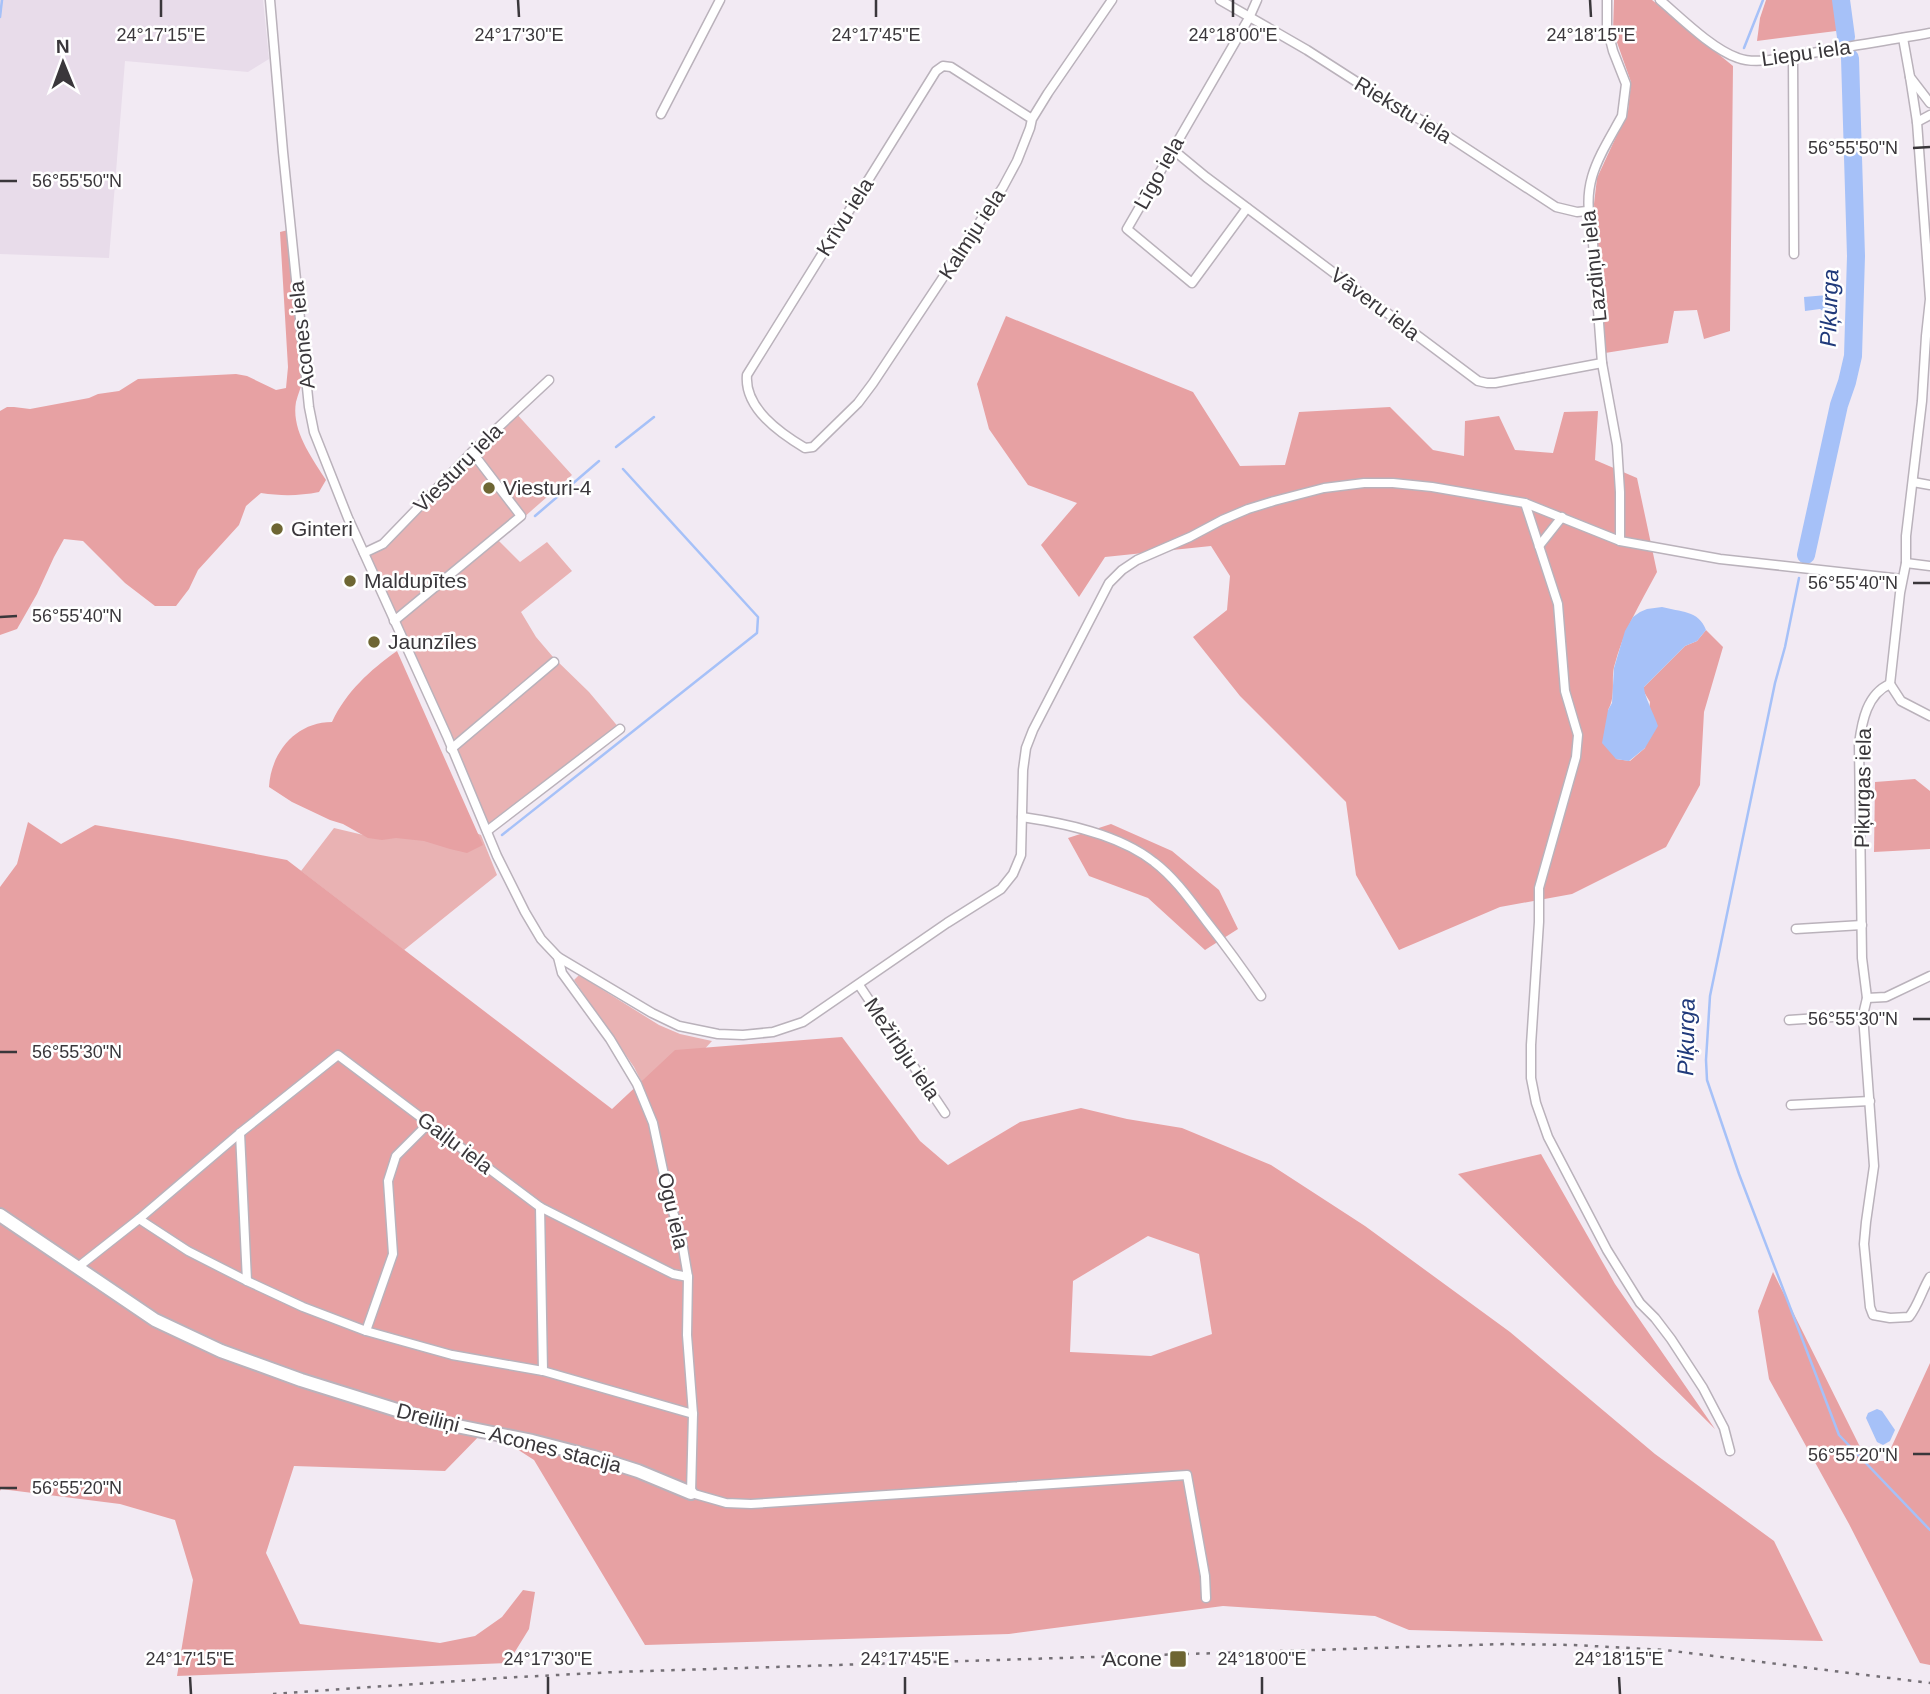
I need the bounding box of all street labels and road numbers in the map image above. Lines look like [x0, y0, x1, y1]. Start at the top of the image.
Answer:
street label: Liepu iela [1760, 35, 1852, 70]
street label: Riekstu iela [1351, 72, 1456, 148]
street label: Līgo iela [1129, 132, 1188, 213]
street label: Krīvu iela [812, 173, 878, 260]
street label: Kalmju iela [934, 184, 1009, 283]
street label: Lazdiņu iela [1576, 209, 1611, 323]
street label: Vāveru iela [1326, 263, 1424, 345]
street label: Acones iela [284, 280, 319, 390]
street label: Viesturu iela [409, 419, 507, 517]
street label: Piķurgas iela [1850, 727, 1875, 848]
street label: Mežirbju iela [860, 993, 945, 1104]
street label: Gaiļu iela [413, 1107, 497, 1178]
street label: Ogu iela [653, 1170, 694, 1252]
street label: Dreiliņi — Acones stacija [394, 1398, 624, 1477]

